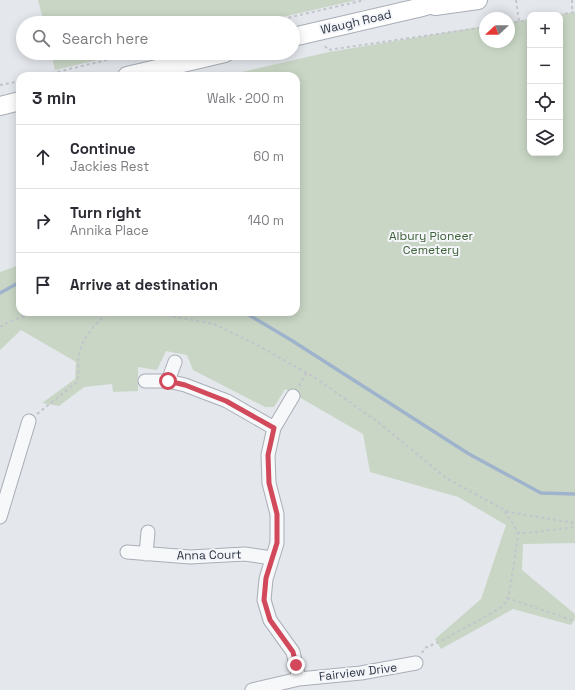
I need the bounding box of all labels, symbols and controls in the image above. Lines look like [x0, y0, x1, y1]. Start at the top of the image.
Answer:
street label: Waugh Road [319, 6, 393, 38]
north arrow [479, 12, 515, 48]
map controls [527, 12, 563, 156]
button: + [527, 12, 563, 48]
search box [16, 16, 300, 60]
icon: search [30, 27, 52, 49]
text: Search here [62, 29, 148, 48]
button: − [527, 48, 563, 84]
button: locate [527, 84, 563, 120]
text: 3 min [32, 87, 76, 109]
text: Walk · 200 m [207, 90, 284, 107]
button: layers [527, 120, 563, 156]
text: Continue [70, 139, 136, 158]
icon: ahead [32, 146, 54, 168]
text: 60 m [253, 148, 284, 165]
text: Jackies Rest [70, 158, 149, 175]
text: Turn right [70, 203, 141, 222]
icon: right [32, 210, 54, 232]
text: 140 m [248, 212, 284, 229]
text: Annika Place [70, 222, 149, 239]
park label: Albury Pioneer Cemetery [389, 228, 474, 258]
icon: arrive [32, 274, 54, 296]
text: Arrive at destination [70, 275, 218, 294]
route start [159, 372, 177, 390]
street label: Anna Court [176, 546, 242, 564]
route end [287, 656, 305, 674]
street label: Fairview Drive [318, 659, 398, 685]

